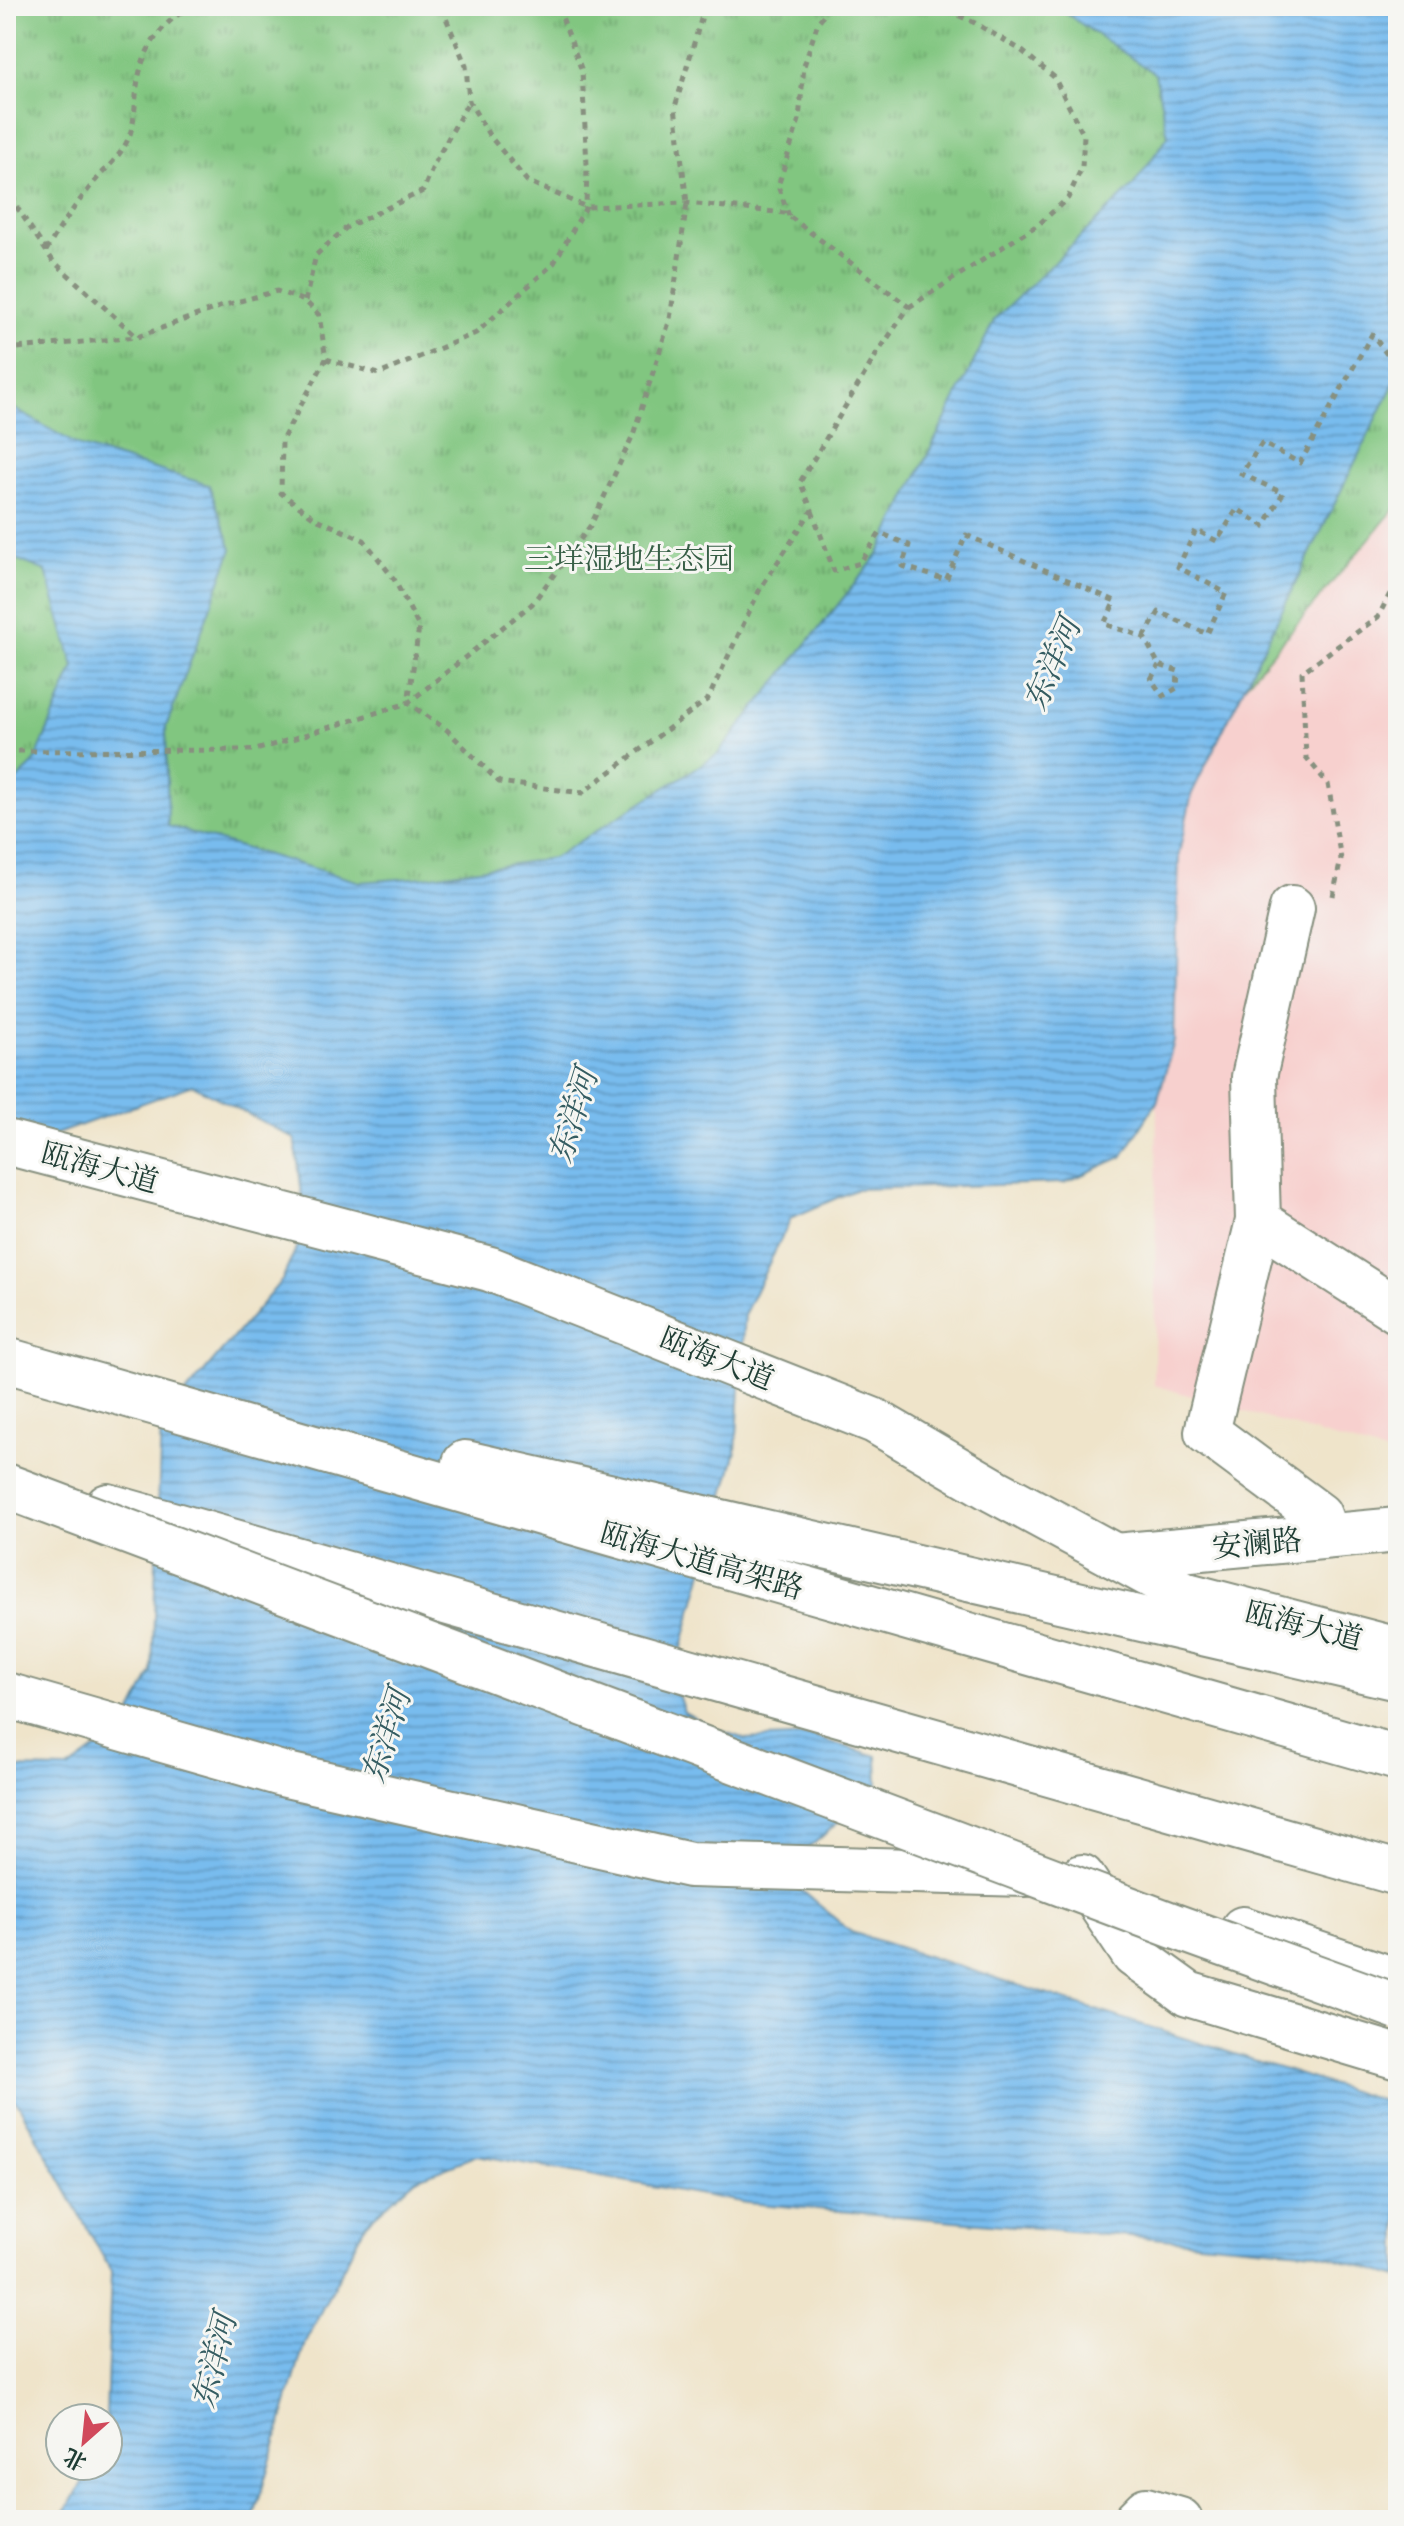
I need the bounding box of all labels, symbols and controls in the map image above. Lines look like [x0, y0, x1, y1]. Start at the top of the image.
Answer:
park label: 三垟湿地生态园 [524, 539, 734, 578]
water label: 东洋河 [1014, 607, 1092, 716]
water label: 东洋河 [539, 1059, 609, 1168]
street label: 瓯海大道 [37, 1133, 163, 1201]
street label: 瓯海大道 [654, 1317, 780, 1399]
street label: 瓯海大道高架路 [596, 1512, 808, 1608]
street label: 安澜路 [1210, 1520, 1304, 1566]
street label: 瓯海大道 [1241, 1592, 1367, 1658]
water label: 东洋河 [352, 1679, 422, 1788]
water label: 东洋河 [182, 2305, 247, 2413]
north arrow [44, 2402, 124, 2482]
text: 北 [59, 2441, 92, 2477]

